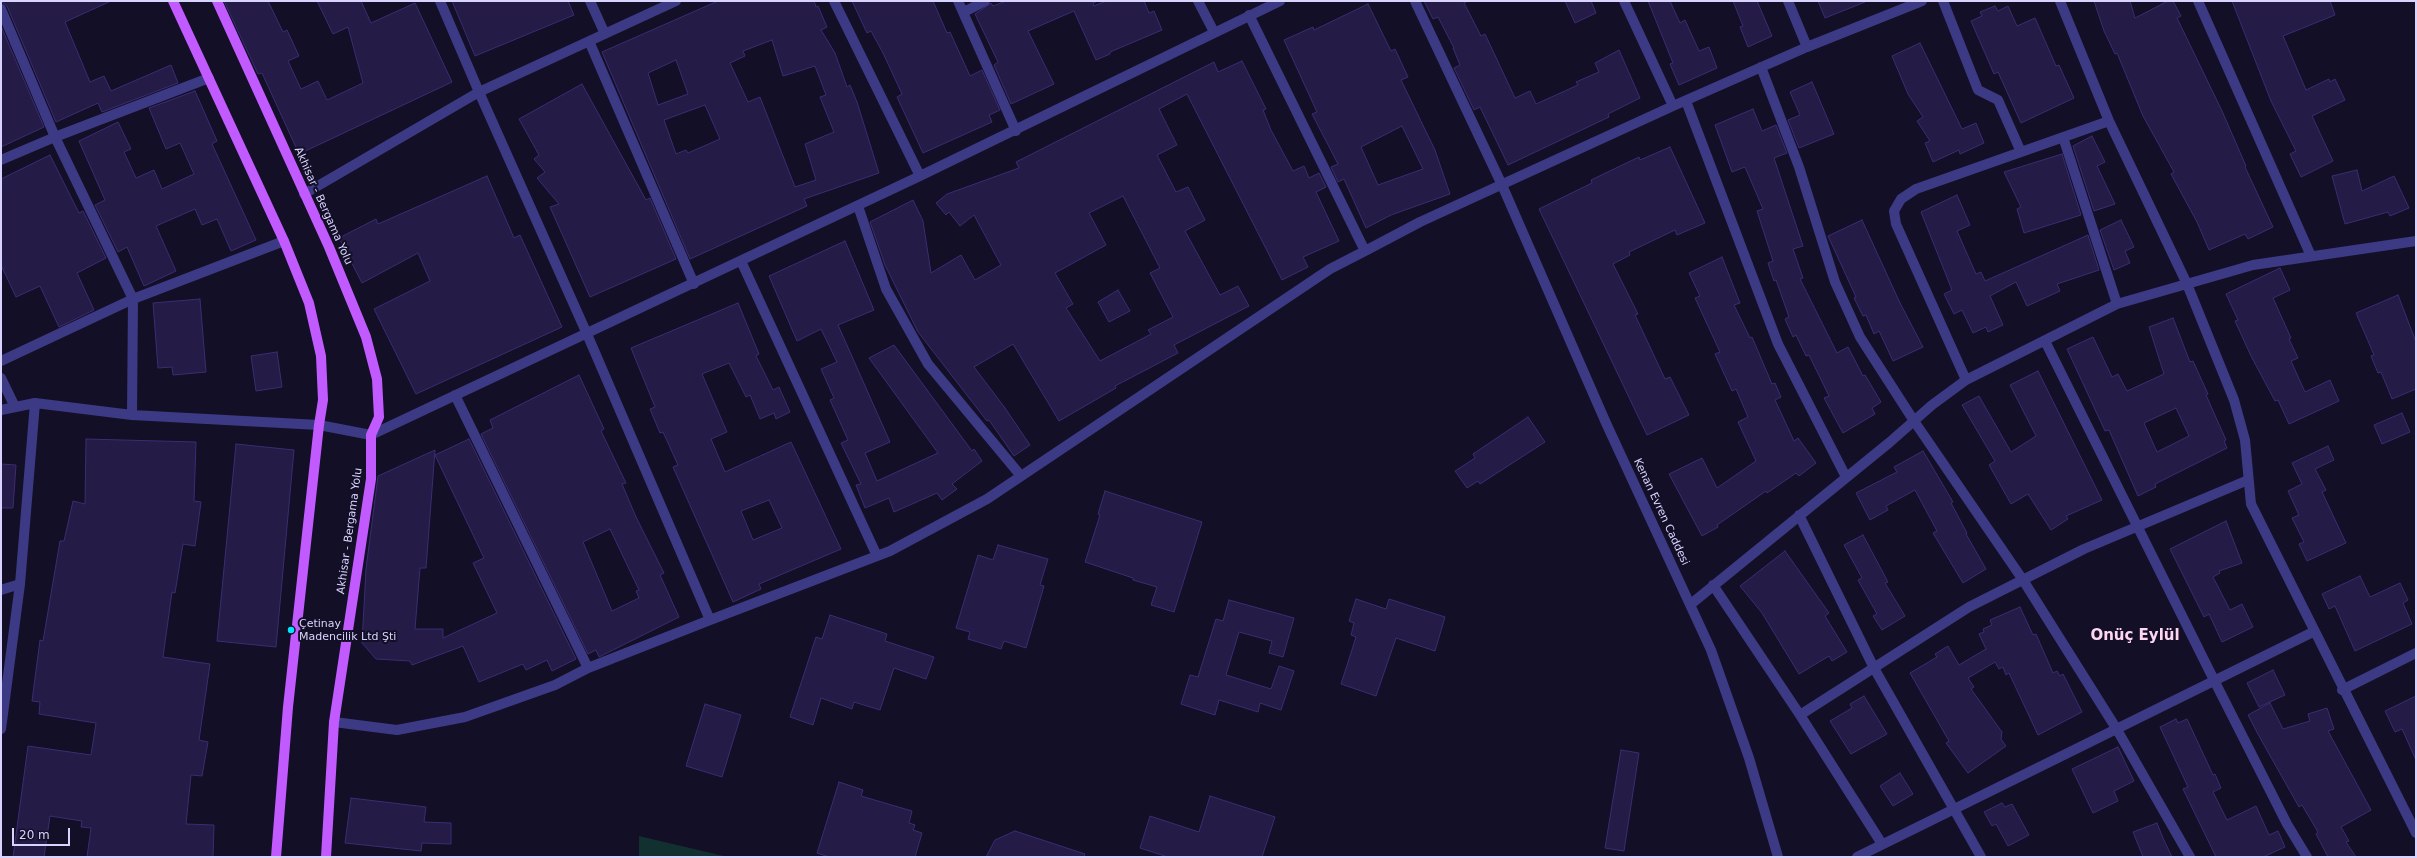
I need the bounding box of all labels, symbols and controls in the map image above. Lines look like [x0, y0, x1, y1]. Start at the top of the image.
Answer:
street label: Akhisar - Bergama Yolu [291, 145, 355, 267]
street label: Kenan Evren Caddesi [1630, 456, 1692, 568]
street label: Akhisar - Bergama Yolu [335, 467, 365, 595]
place label: Çetinay Madencilik Ltd Şti [299, 617, 396, 643]
marker: Çetinay Madencilik Ltd Şti [286, 625, 296, 635]
district label: Onüç Eylül [2090, 627, 2180, 645]
scale bar [14, 820, 72, 846]
text: 20 m [19, 828, 50, 842]

